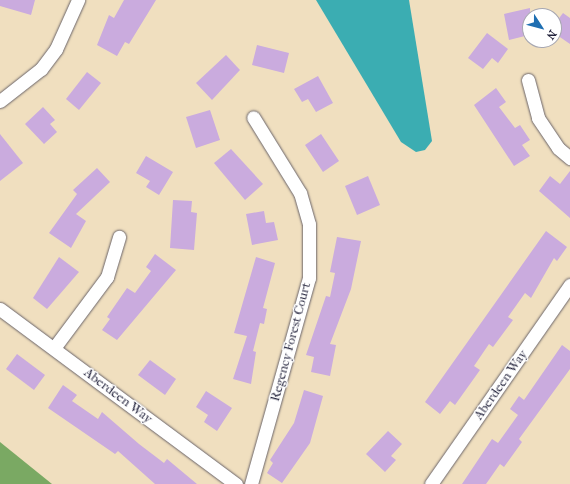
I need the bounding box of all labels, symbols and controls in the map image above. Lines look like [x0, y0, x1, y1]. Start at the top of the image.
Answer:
north arrow [522, 8, 562, 48]
text: N [544, 28, 559, 42]
street label: Regency Forest Court [268, 281, 314, 403]
street label: Aberdeen Way [471, 347, 531, 423]
street label: Aberdeen Way [81, 365, 155, 427]

